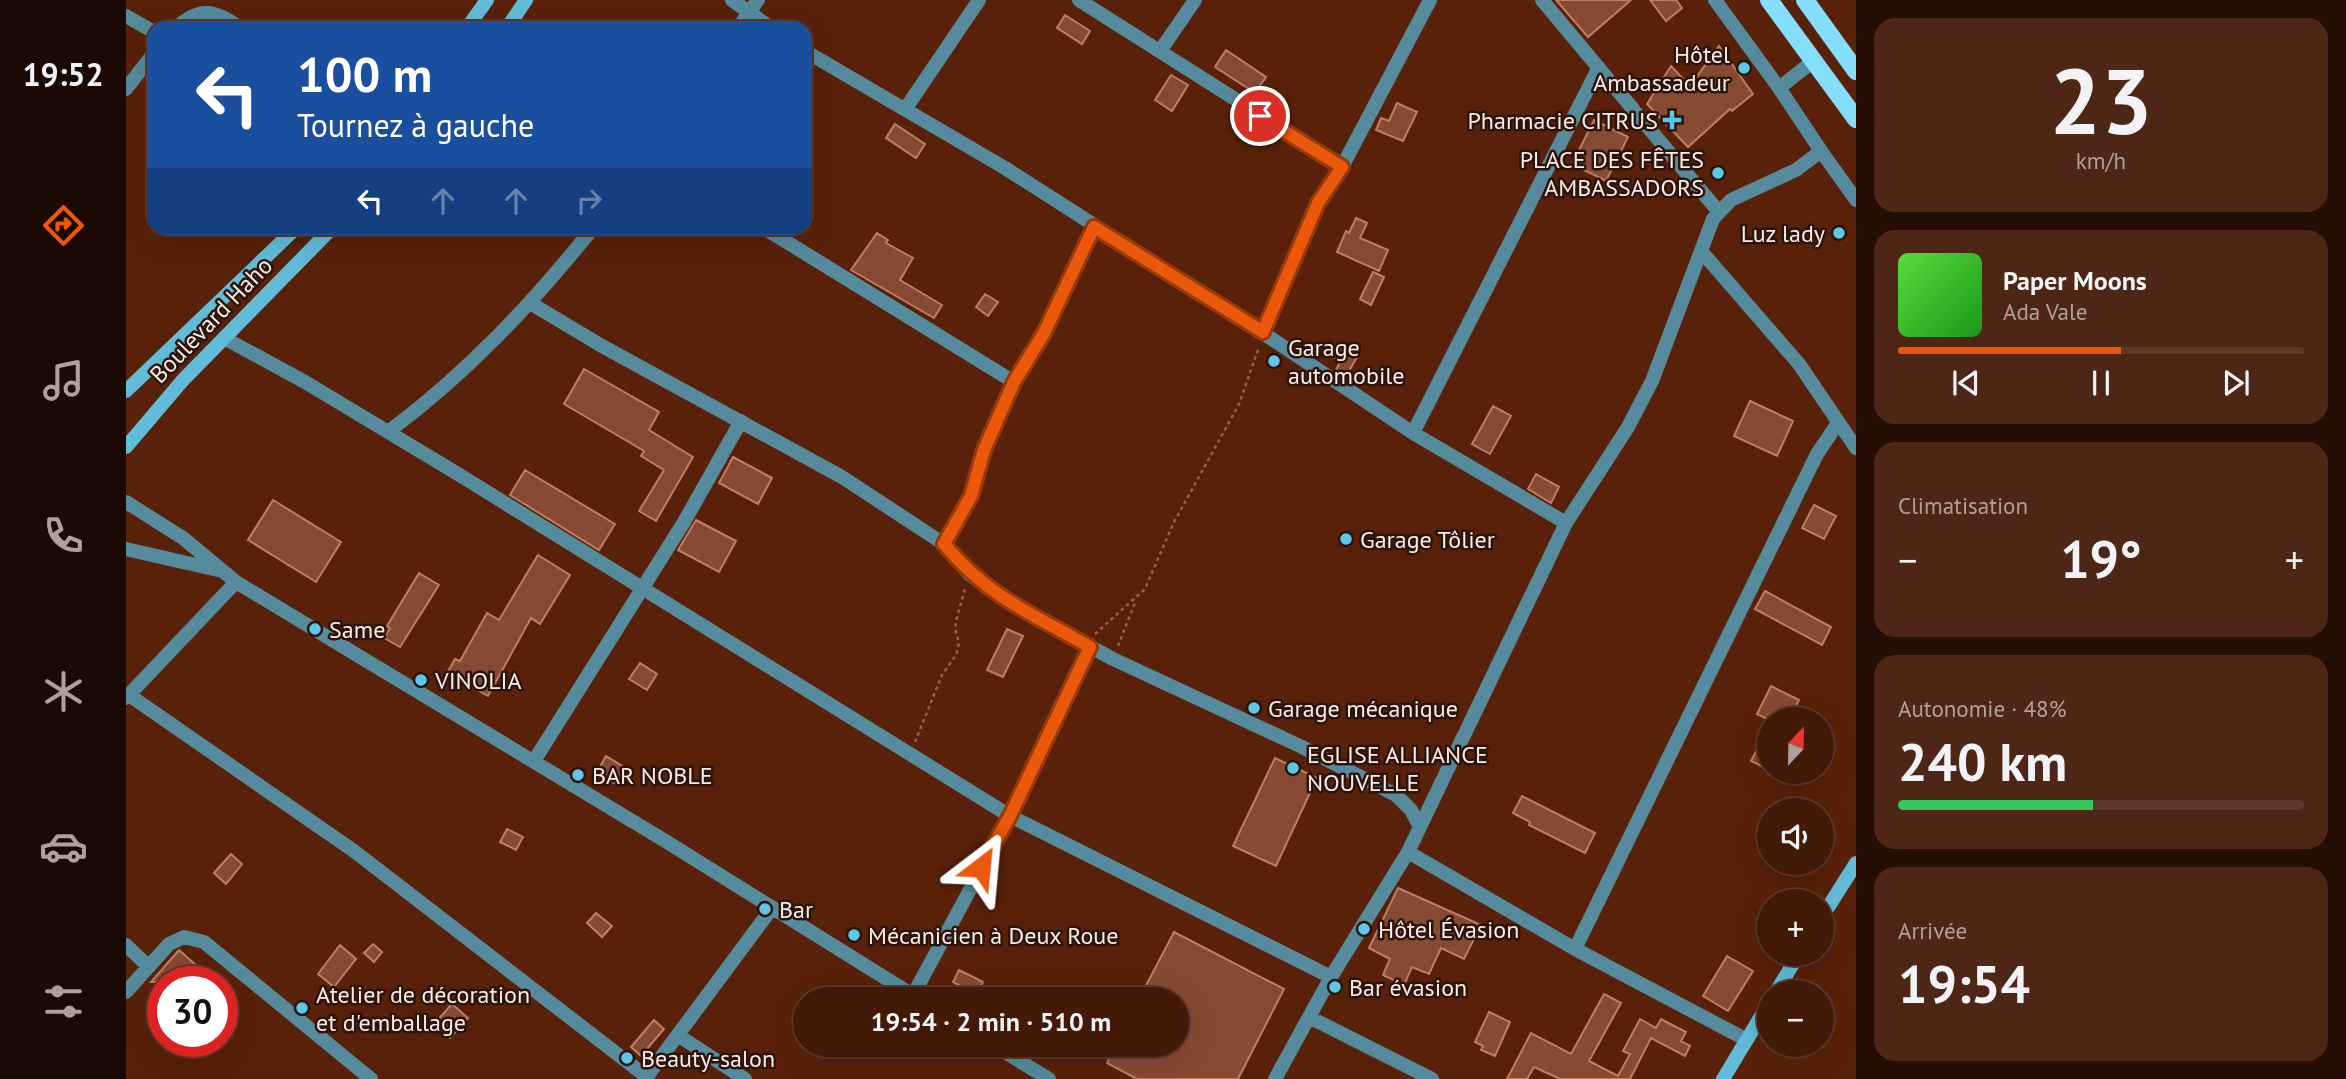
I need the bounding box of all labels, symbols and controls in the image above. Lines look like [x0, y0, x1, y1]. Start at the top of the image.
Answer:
place label: Hôtel Ambassadeur [1593, 39, 1730, 98]
text: 23 [2049, 41, 2153, 159]
text: 100 m [297, 42, 432, 106]
icon: left [182, 49, 273, 140]
text: 19:52 [22, 53, 104, 95]
marker: Hôtel Ambassadeur [1736, 60, 1752, 76]
pin [1230, 86, 1290, 146]
icon: arrive [1241, 97, 1279, 135]
text: Tournez à gauche [297, 104, 534, 146]
place label: Pharmacie CITRUS [1467, 105, 1658, 136]
marker: Pharmacie CITRUS [1664, 112, 1680, 128]
place label: PLACE DES FÊTES AMBASSADORS [1520, 144, 1704, 203]
text: km/h [2076, 146, 2126, 175]
marker: PLACE DES FÊTES AMBASSADORS [1710, 165, 1726, 181]
icon: left [351, 182, 389, 220]
icon: ahead [424, 182, 462, 220]
icon: ahead [497, 182, 535, 220]
icon: right [570, 182, 608, 220]
icon: directions [39, 201, 88, 250]
place label: Luz lady [1741, 218, 1825, 249]
marker: Luz lady [1831, 225, 1847, 241]
street label: Boulevard Haho [143, 250, 279, 390]
text: Paper Moons [2003, 264, 2147, 297]
text: Ada Vale [2003, 297, 2087, 326]
place label: Garage automobile [1288, 332, 1405, 391]
marker: Garage automobile [1266, 353, 1282, 369]
icon: music [39, 356, 88, 405]
icon: previous [1947, 364, 1985, 402]
icon: pause [2082, 364, 2120, 402]
icon: next [2217, 364, 2255, 402]
text: Climatisation [1898, 491, 2028, 520]
icon: phone [39, 511, 88, 560]
place label: Garage Tôlier [1360, 524, 1495, 555]
text: 19° [2060, 525, 2142, 592]
marker: Garage Tôlier [1338, 531, 1354, 547]
text: − [1898, 535, 1917, 584]
text: + [2285, 535, 2304, 584]
place label: Same [329, 614, 385, 645]
marker: Same [307, 621, 323, 637]
place label: VINOLIA [434, 665, 522, 696]
icon: climate [39, 667, 88, 716]
marker: VINOLIA [413, 672, 429, 688]
place label: Garage mécanique [1268, 693, 1458, 724]
text: Autonomie · 48% [1898, 694, 2066, 723]
marker: Garage mécanique [1246, 700, 1262, 716]
north arrow [1757, 707, 1834, 784]
map controls [1757, 707, 1834, 1057]
text: 240 km [1898, 728, 2067, 795]
place label: EGLISE ALLIANCE NOUVELLE [1307, 739, 1488, 798]
place label: BAR NOBLE [592, 760, 713, 791]
marker: EGLISE ALLIANCE NOUVELLE [1285, 760, 1301, 776]
marker: BAR NOBLE [570, 767, 586, 783]
button: sound [1757, 798, 1834, 875]
icon: car [39, 822, 88, 871]
position arrow [944, 830, 1018, 904]
button: + [1757, 889, 1834, 966]
place label: Bar [779, 894, 813, 925]
marker: Bar [757, 901, 773, 917]
place label: Hôtel Évasion [1378, 914, 1519, 945]
text: Arrivée [1898, 916, 1967, 945]
place label: Mécanicien à Deux Roue [868, 920, 1119, 951]
marker: Hôtel Évasion [1356, 921, 1372, 937]
marker: Mécanicien à Deux Roue [846, 927, 862, 943]
text: 19:54 [1898, 950, 2030, 1017]
speed limit sign: 30 [147, 966, 238, 1057]
place label: Bar évasion [1349, 972, 1467, 1003]
icon: filters [39, 977, 88, 1026]
place label: Atelier de décoration et d'emballage [316, 979, 530, 1038]
marker: Bar évasion [1327, 979, 1343, 995]
button: − [1757, 980, 1834, 1057]
marker: Atelier de décoration et d'emballage [294, 1000, 310, 1016]
text: 19:54 · 2 min · 510 m [871, 1005, 1111, 1038]
place label: Beauty-salon [641, 1043, 775, 1074]
marker: Beauty-salon [619, 1050, 635, 1066]

